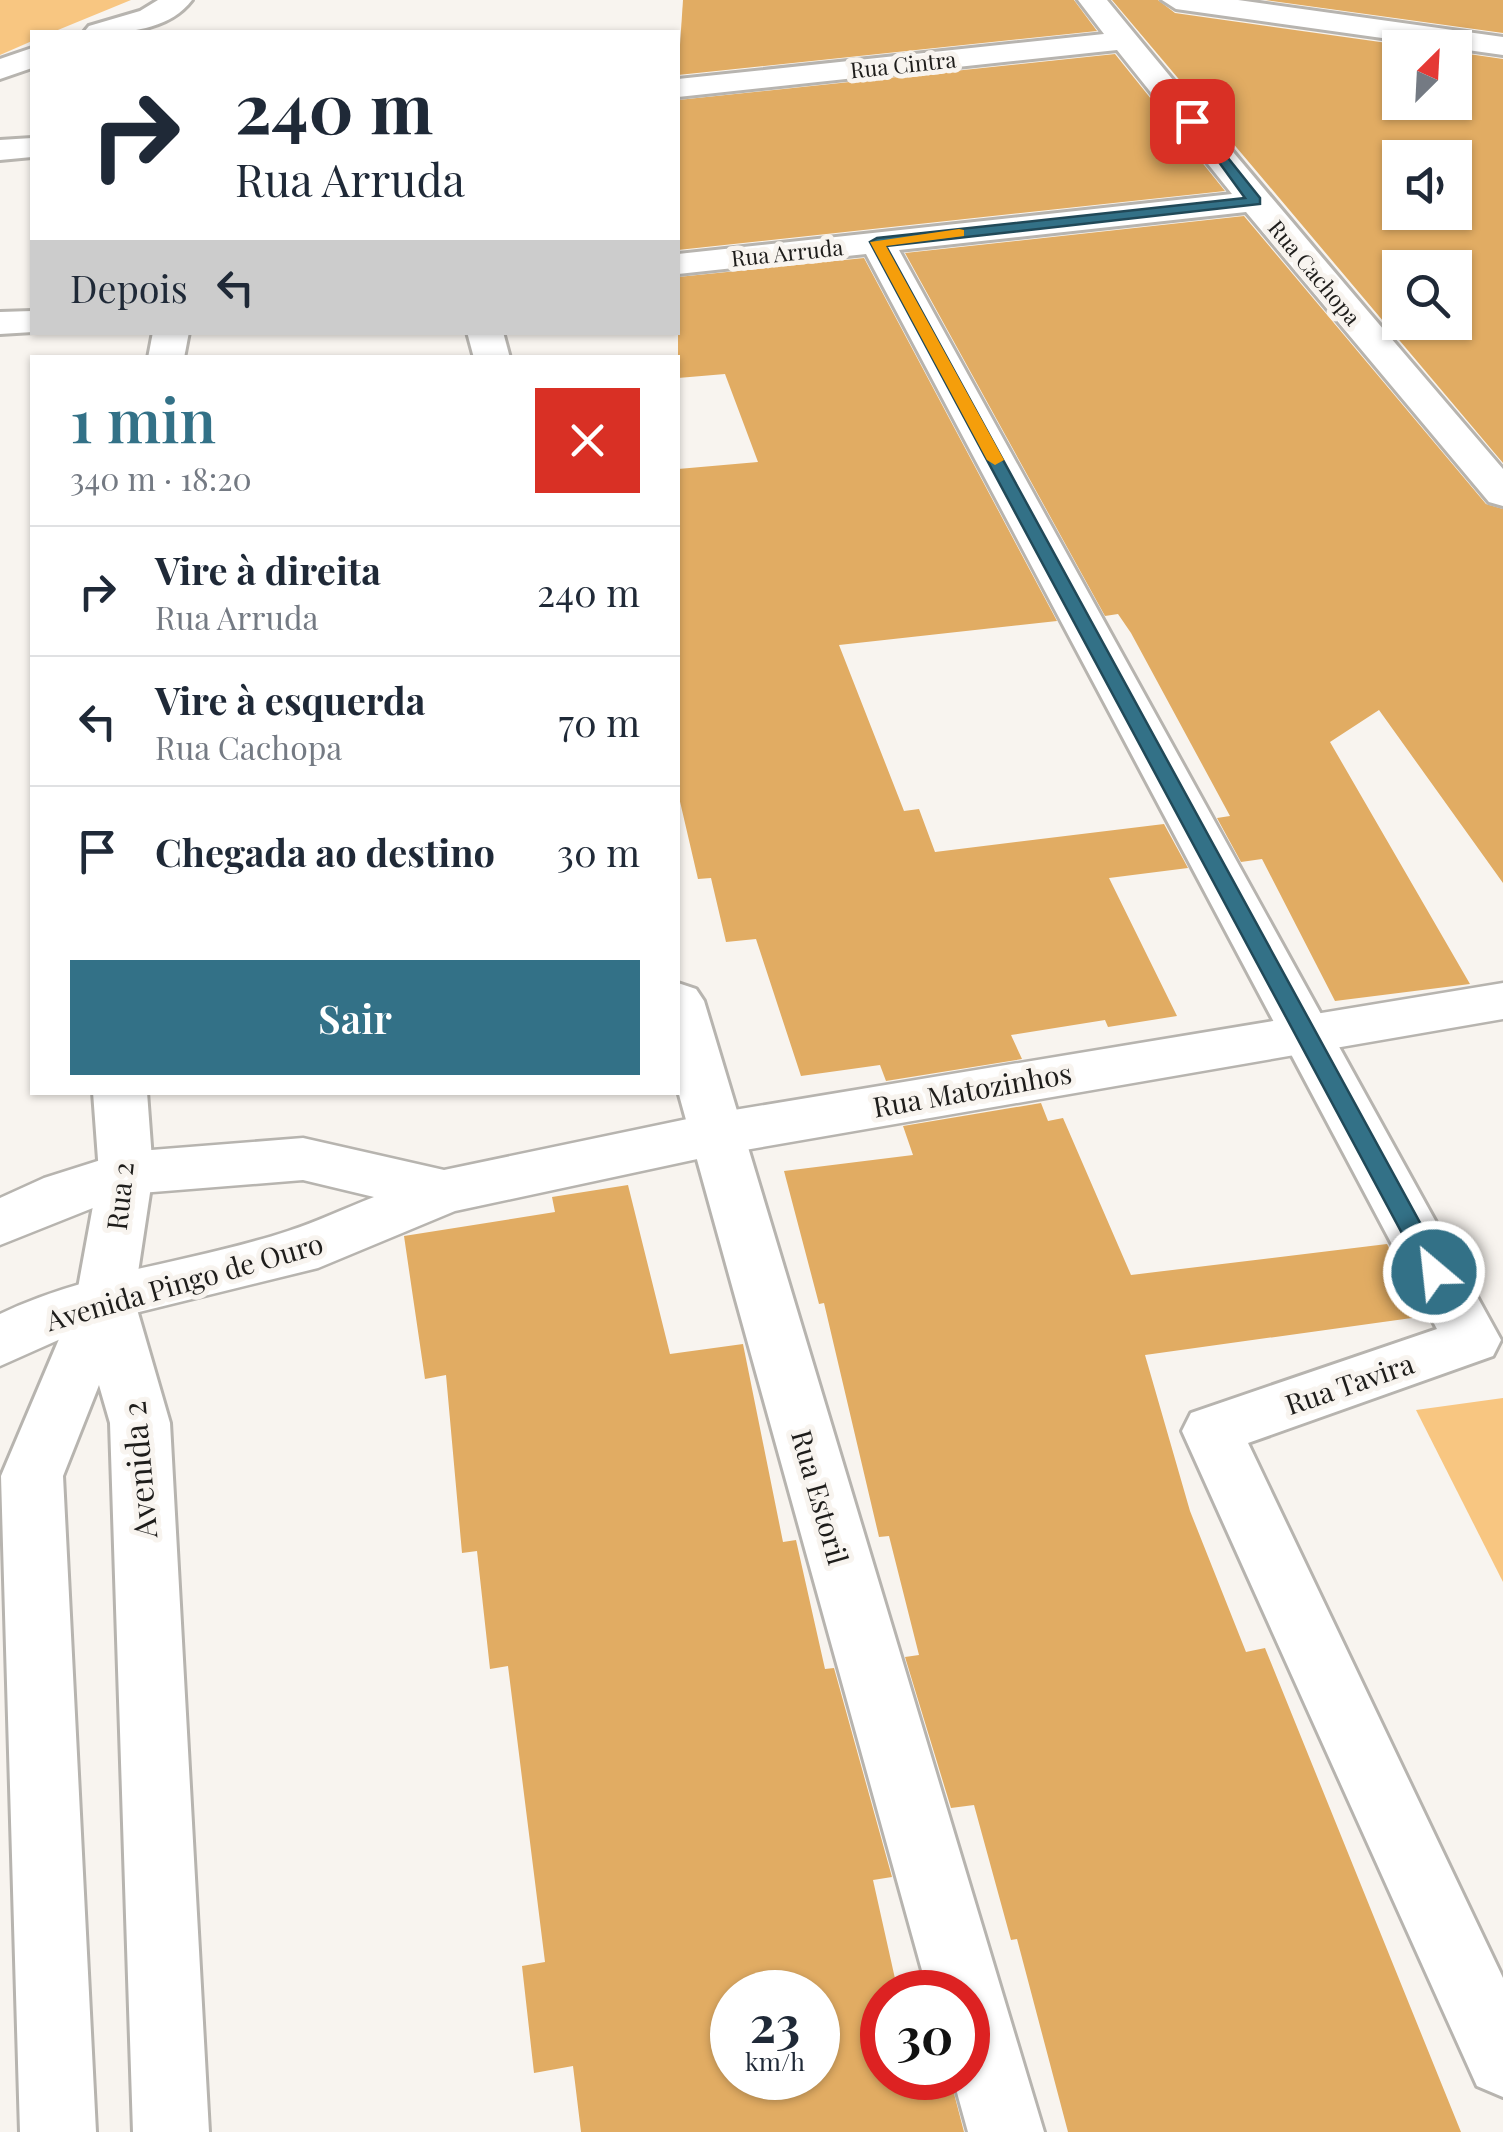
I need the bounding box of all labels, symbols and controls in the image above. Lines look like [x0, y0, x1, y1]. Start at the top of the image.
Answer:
north arrow [1382, 30, 1472, 120]
map controls [1382, 30, 1472, 340]
street label: Rua Cintra [848, 44, 958, 84]
text: 240 m [235, 58, 433, 152]
icon: right [70, 70, 200, 200]
pin [1150, 79, 1235, 164]
icon: arrive [1165, 94, 1220, 149]
button: sound [1382, 140, 1472, 230]
text: Rua Arruda [235, 148, 465, 208]
street label: Rua Cachopa [1262, 213, 1368, 331]
street label: Rua Arruda [730, 231, 845, 273]
button: search [1382, 250, 1472, 340]
icon: left [208, 260, 263, 315]
text: Depois [70, 262, 188, 313]
text: 1 min [70, 378, 216, 458]
button: close [535, 388, 640, 493]
text: 340 m · 18:20 [70, 456, 252, 499]
text: Vire à direita [155, 544, 381, 595]
icon: right [70, 564, 125, 619]
text: 240 m [537, 566, 640, 617]
text: Rua Arruda [155, 595, 319, 638]
text: Vire à esquerda [155, 674, 425, 725]
icon: left [70, 694, 125, 749]
text: 70 m [559, 696, 640, 747]
text: Rua Cachopa [155, 725, 342, 768]
icon: arrive [70, 824, 125, 879]
text: Chegada ao destino [155, 826, 495, 877]
text: 30 m [557, 826, 640, 877]
button: Sair [70, 960, 640, 1075]
street label: Rua Matozinhos [870, 1053, 1074, 1125]
street label: Rua 2 [97, 1160, 141, 1232]
position arrow [1382, 1220, 1486, 1324]
street label: Avenida Pingo de Ouro [40, 1224, 327, 1339]
street label: Rua Tavira [1280, 1344, 1418, 1422]
street label: Avenida 2 [111, 1400, 166, 1541]
street label: Rua Estoril [784, 1425, 858, 1569]
speed limit sign: 30 [860, 1970, 990, 2100]
text: 23 [750, 1989, 800, 2056]
text: km/h [745, 2044, 805, 2077]

